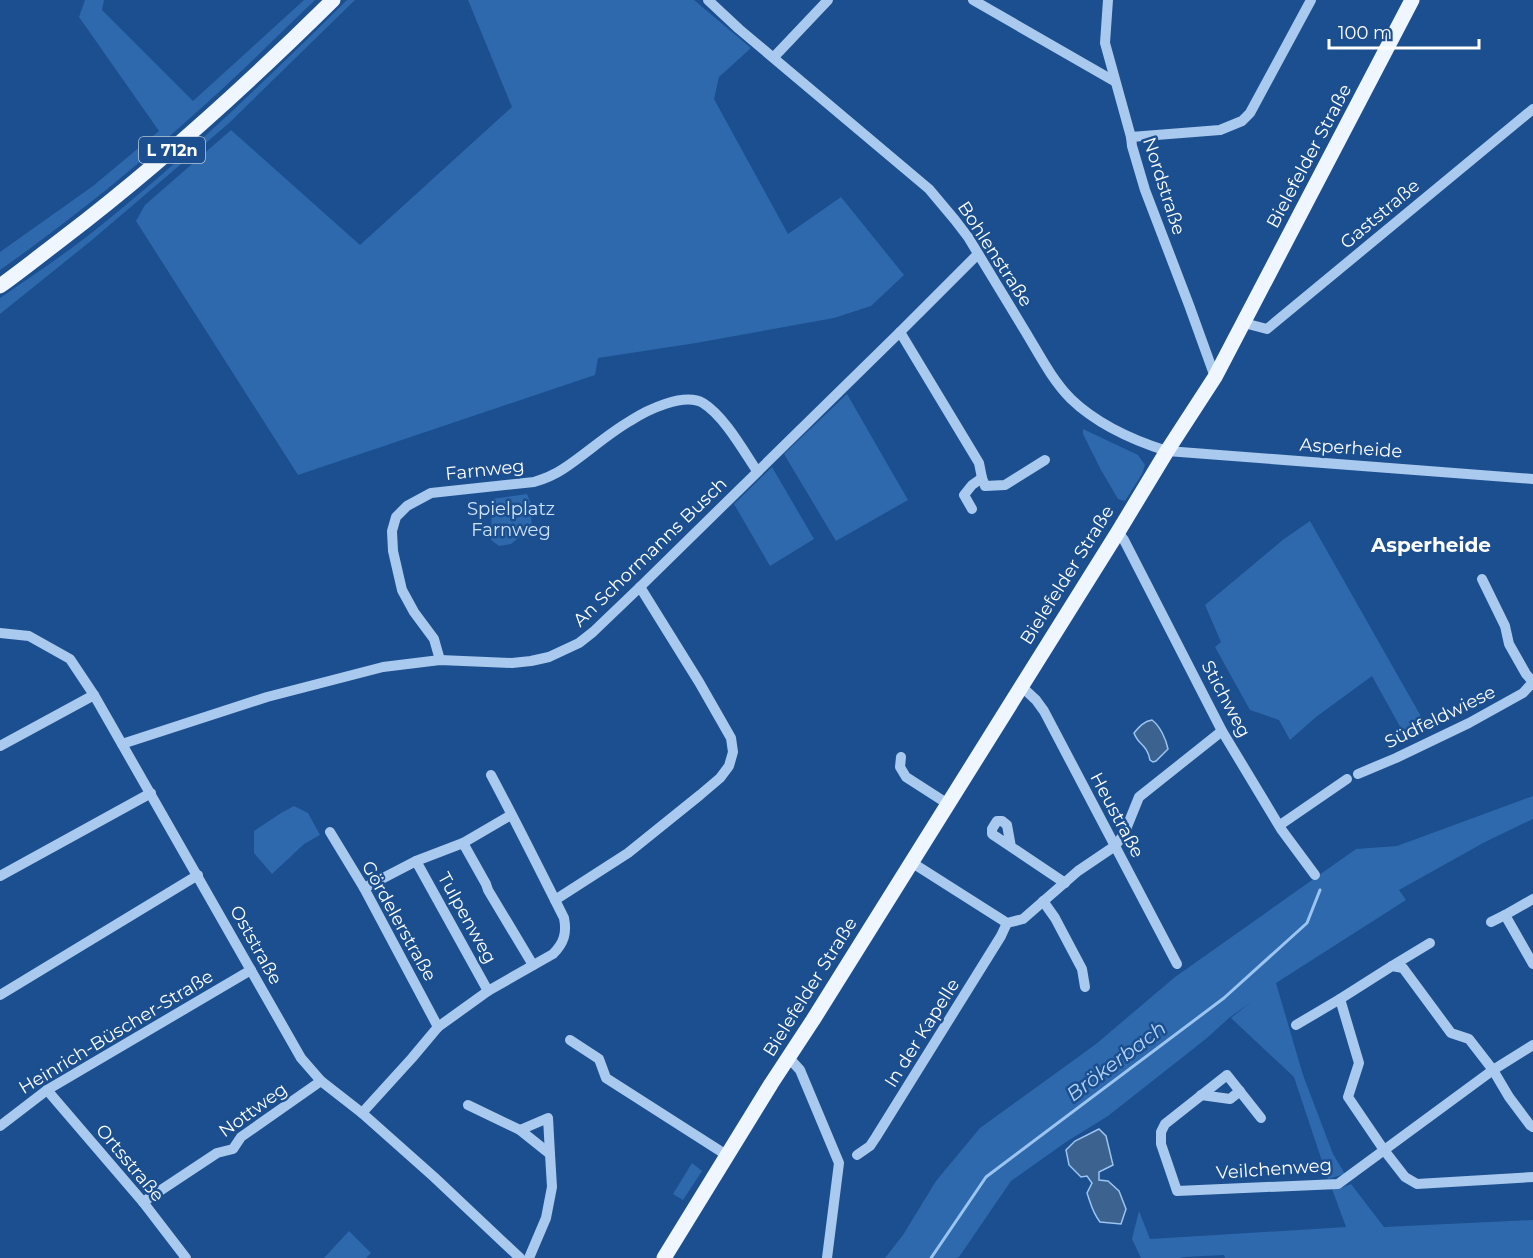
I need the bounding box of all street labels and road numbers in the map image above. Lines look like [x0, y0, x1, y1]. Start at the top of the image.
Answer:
street label: Bielefelder Straße [1262, 80, 1356, 232]
street label: Nordstraße [1138, 134, 1190, 238]
road number: L 712n [139, 137, 205, 163]
street label: Gaststraße [1336, 174, 1424, 254]
street label: Bohlenstraße [953, 197, 1037, 311]
street label: Asperheide [1299, 433, 1403, 463]
street label: Farnweg [444, 455, 526, 485]
street label: An Schormanns Busch [568, 473, 732, 631]
street label: Bielefelder Straße [1015, 501, 1119, 649]
street label: Stichweg [1197, 657, 1255, 741]
street label: Südfeldwiese [1381, 681, 1499, 753]
street label: Heustraße [1085, 768, 1149, 862]
street label: Gördelerstraße [357, 857, 441, 985]
street label: Tulpenweg [433, 869, 501, 967]
street label: Oststraße [225, 901, 287, 989]
street label: Bielefelder Straße [758, 913, 862, 1061]
street label: Heinrich-Büscher-Straße [15, 965, 217, 1099]
street label: In der Kapelle [880, 974, 964, 1091]
street label: Nottweg [215, 1078, 291, 1142]
street label: Ortsstraße [91, 1120, 169, 1206]
street label: Veilchenweg [1215, 1154, 1333, 1184]

